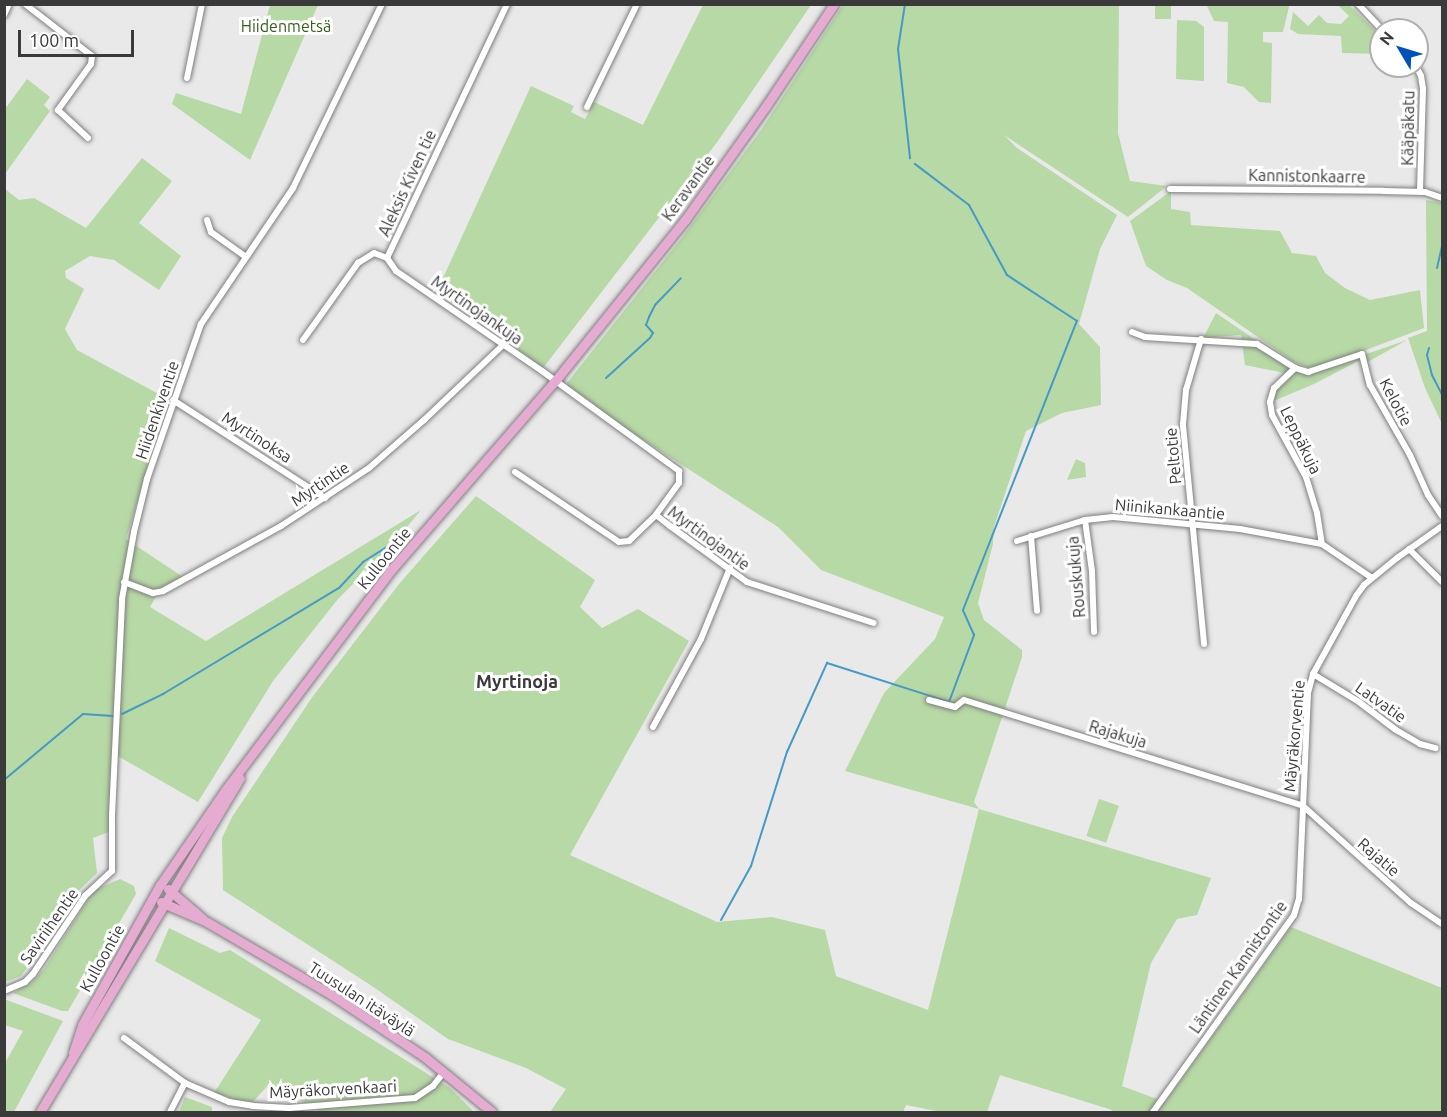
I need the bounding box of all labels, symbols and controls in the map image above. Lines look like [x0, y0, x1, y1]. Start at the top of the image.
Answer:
park label: Hiidenmetsä [241, 16, 331, 36]
scale bar [21, 18, 136, 56]
north arrow [1369, 18, 1429, 78]
text: N [1376, 28, 1397, 48]
text: 100 m [29, 30, 79, 50]
street label: Kääpäkatu [1398, 90, 1418, 166]
street label: Aleksis Kiven tie [374, 127, 440, 239]
street label: Keravantie [658, 151, 718, 225]
street label: Kannistonkaarre [1248, 165, 1366, 187]
street label: Myrtinojankuja [428, 271, 526, 349]
street label: Hiidenkiventie [131, 358, 183, 462]
street label: Kelotie [1376, 375, 1416, 429]
street label: Leppäkuja [1276, 403, 1326, 477]
street label: Myrtinoksa [218, 407, 296, 467]
street label: Peltotie [1161, 427, 1185, 485]
street label: Myrtintie [287, 458, 353, 510]
street label: Niinikankaantie [1114, 495, 1226, 523]
street label: Myrtinojantie [664, 502, 754, 574]
street label: Kulloontie [353, 523, 415, 593]
street label: Rouskukuja [1063, 535, 1089, 619]
district label: Myrtinoja [476, 670, 558, 692]
street label: Latvatie [1352, 678, 1410, 726]
street label: Mäyräkorventie [1280, 679, 1308, 793]
street label: Rajakuja [1087, 716, 1149, 752]
street label: Rajatie [1354, 834, 1404, 880]
street label: Saviriihentie [16, 884, 82, 968]
street label: Läntinen Kannistontie [1185, 897, 1291, 1037]
street label: Kulloontie [76, 921, 128, 995]
street label: Tuusulan itäväylä [305, 958, 419, 1040]
street label: Mäyräkorvenkaari [269, 1076, 397, 1102]

